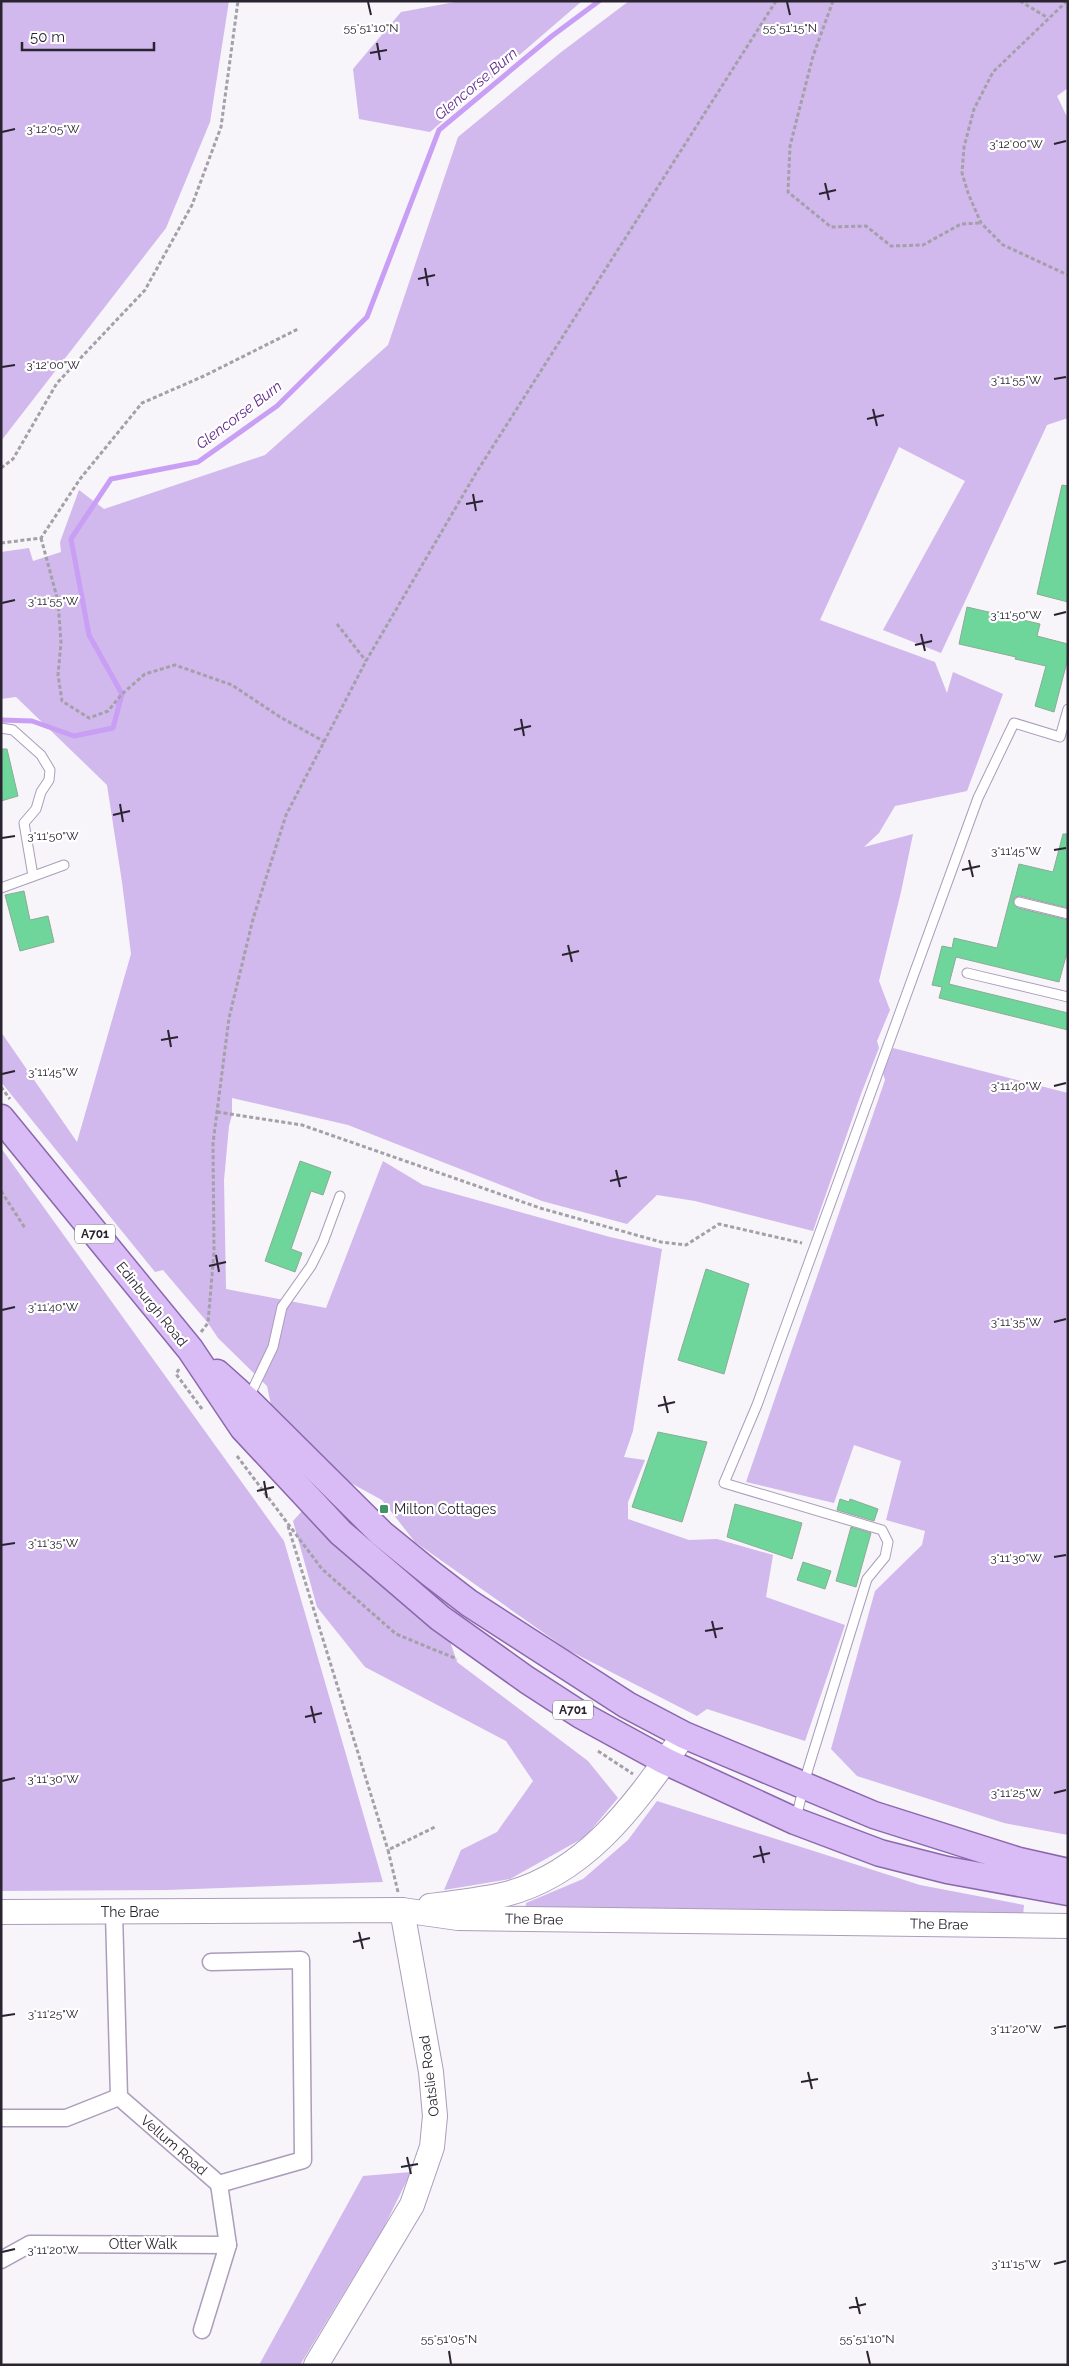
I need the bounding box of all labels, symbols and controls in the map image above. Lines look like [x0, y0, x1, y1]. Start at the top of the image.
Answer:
scale bar [22, 20, 155, 52]
text: 55°51'10"N [343, 21, 399, 35]
text: 55°51'15"N [763, 21, 817, 35]
text: 50 m [30, 28, 65, 46]
water label: Glencorse Burn [431, 44, 521, 124]
text: 3°12'05"W [27, 122, 80, 136]
text: 3°12'00"W [989, 137, 1043, 151]
text: 3°12'00"W [26, 358, 80, 372]
text: 3°11'55"W [991, 373, 1042, 387]
water label: Glencorse Burn [193, 377, 285, 453]
text: 3°11'55"W [28, 594, 79, 608]
text: 3°11'50"W [990, 608, 1042, 622]
text: 3°11'50"W [27, 829, 79, 843]
text: 3°11'45"W [991, 844, 1041, 858]
text: 3°11'45"W [28, 1065, 78, 1079]
text: 3°11'40"W [991, 1079, 1042, 1093]
road number: A701 [75, 1224, 115, 1244]
street label: Edinburgh Road [113, 1259, 191, 1349]
text: 3°11'40"W [28, 1300, 79, 1314]
text: 3°11'35"W [991, 1315, 1042, 1329]
place label: Milton Cottages [394, 1501, 496, 1517]
marker: Milton Cottages [378, 1503, 390, 1515]
text: 3°11'35"W [28, 1536, 79, 1550]
text: 3°11'30"W [990, 1551, 1042, 1565]
road number: A701 [553, 1700, 593, 1720]
text: 3°11'30"W [27, 1772, 79, 1786]
text: 3°11'25"W [991, 1786, 1042, 1800]
street label: The Brae [101, 1904, 159, 1920]
street label: The Brae [505, 1910, 563, 1928]
street label: The Brae [910, 1915, 968, 1933]
text: 3°11'25"W [28, 2007, 79, 2021]
text: 3°11'20"W [990, 2022, 1042, 2036]
street label: Oatslie Road [416, 2034, 442, 2118]
street label: Vellum Road [138, 2112, 210, 2178]
street label: Otter Walk [109, 2236, 178, 2252]
text: 3°11'20"W [27, 2243, 79, 2257]
text: 3°11'15"W [991, 2257, 1041, 2271]
text: 55°51'05"N [421, 2332, 477, 2346]
text: 55°51'10"N [839, 2332, 895, 2346]

